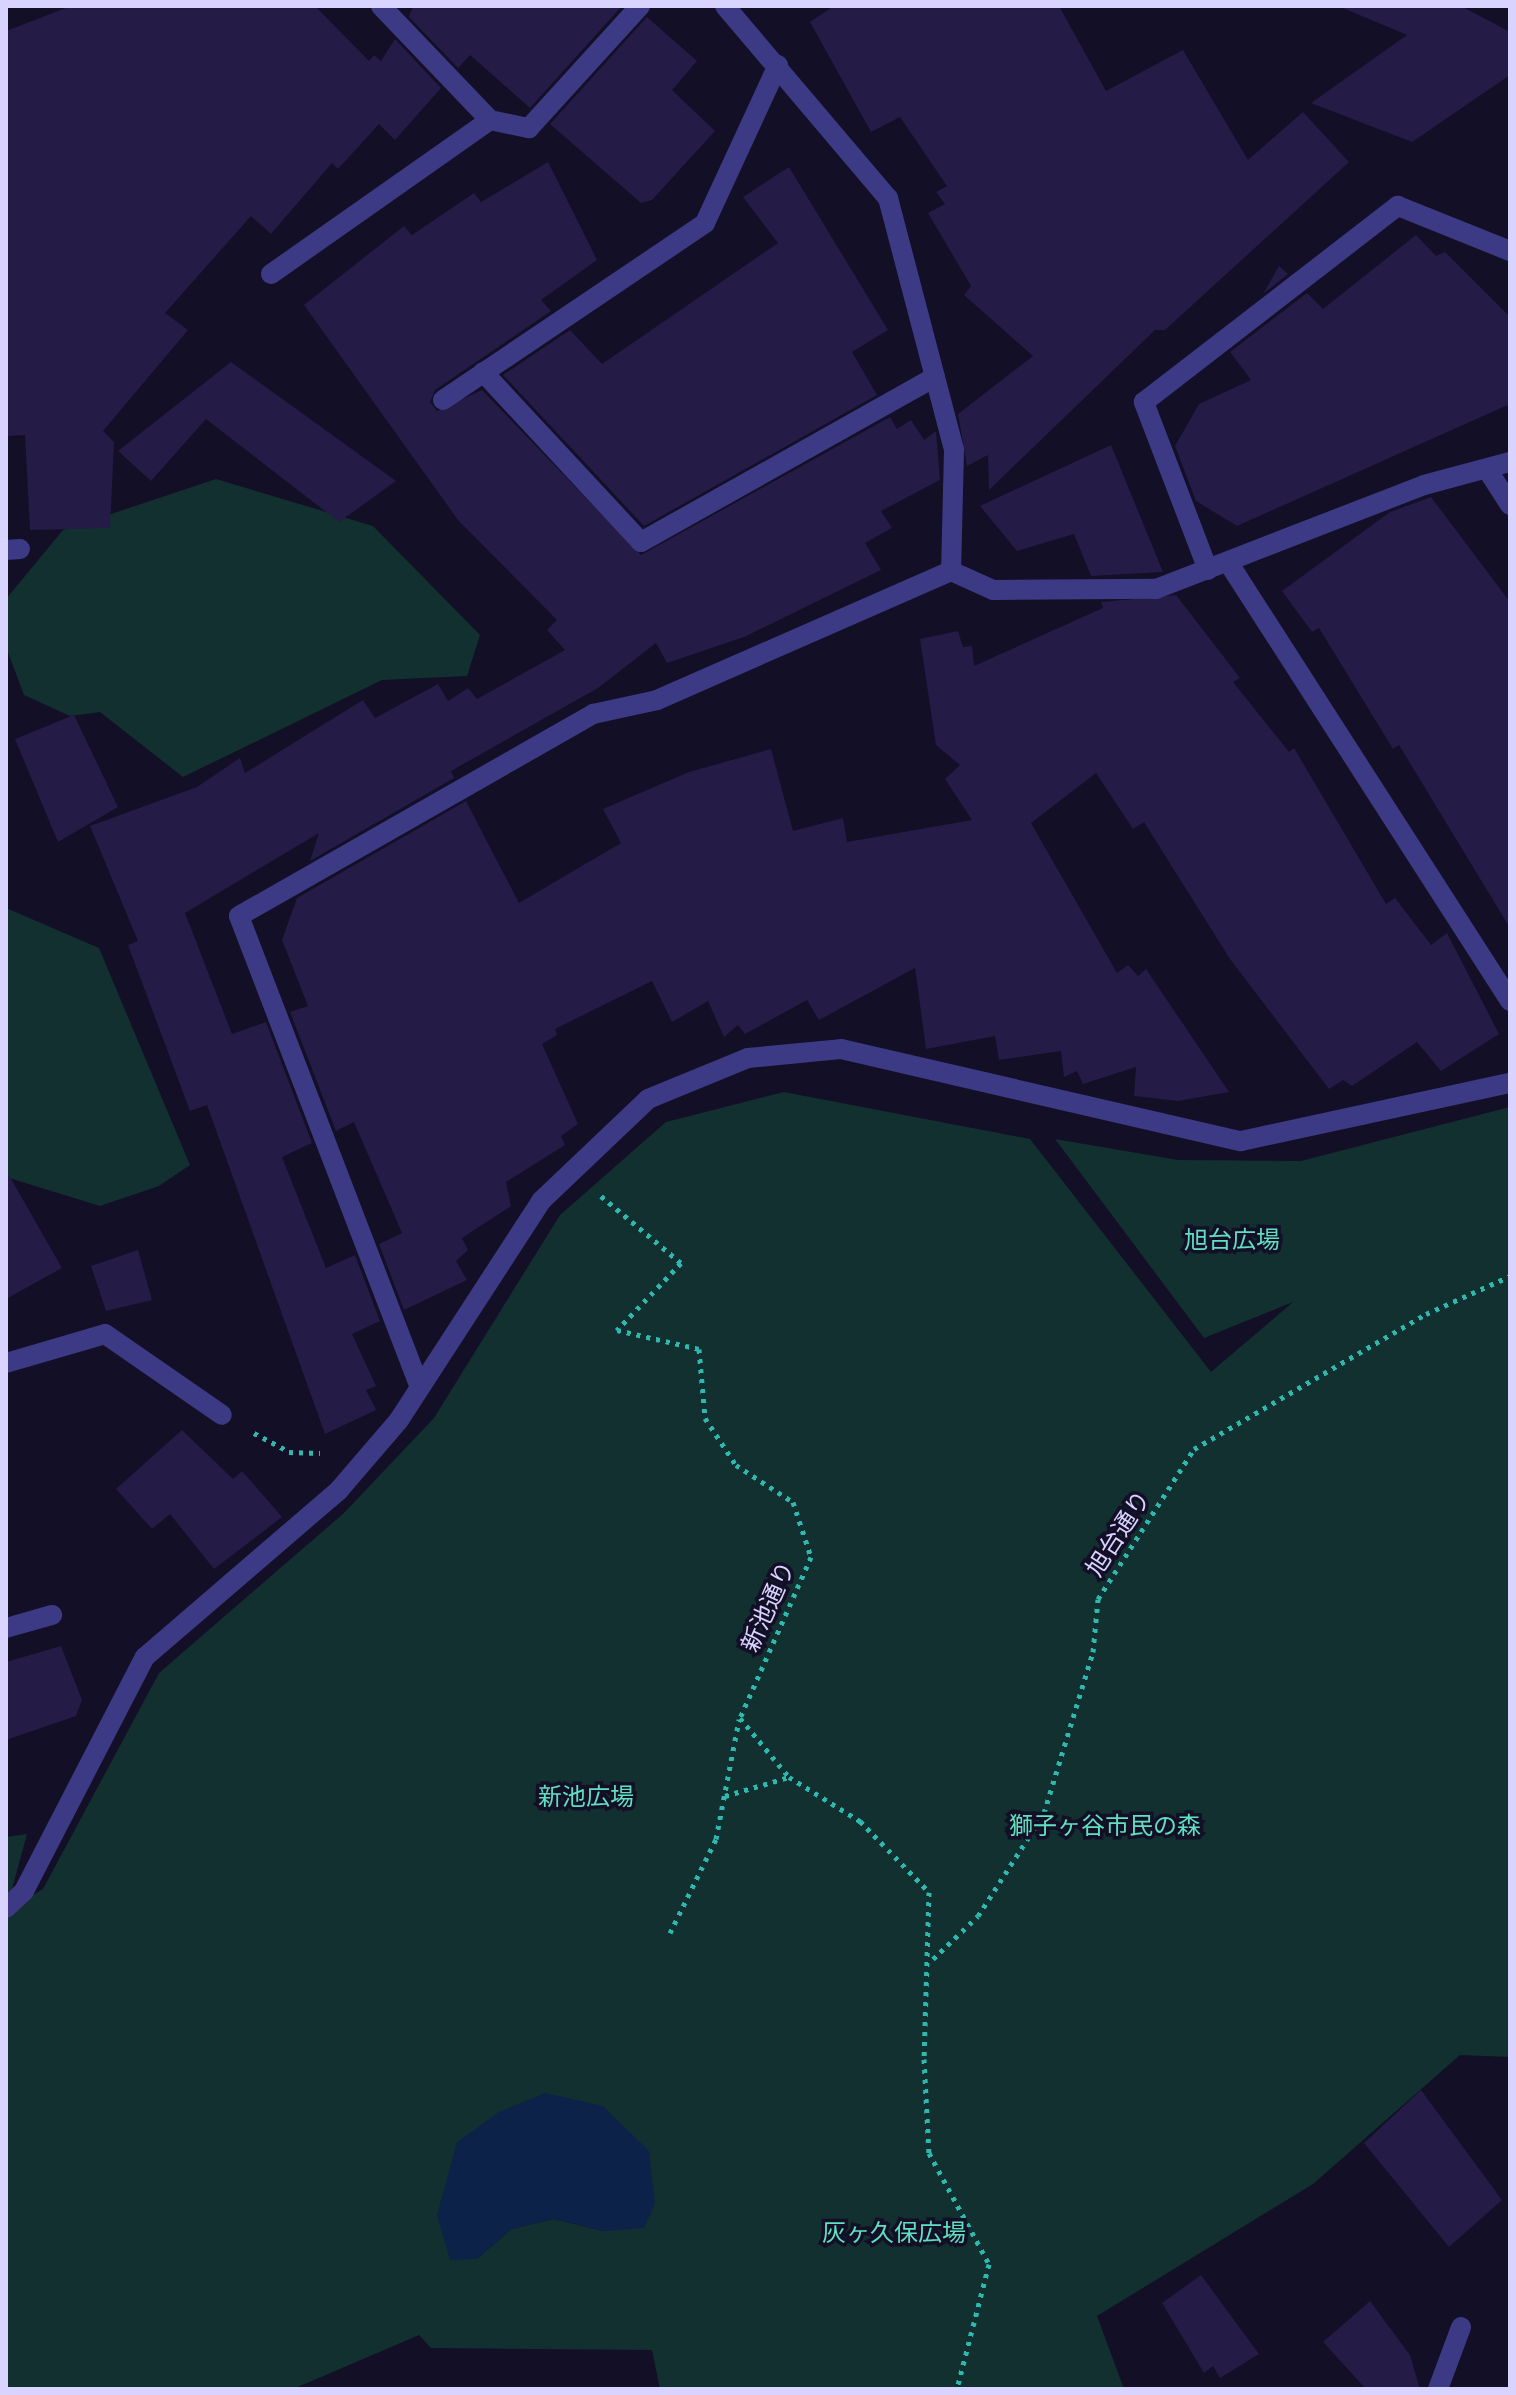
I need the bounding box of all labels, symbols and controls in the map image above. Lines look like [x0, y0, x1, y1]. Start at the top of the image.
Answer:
park label: 旭台広場 [1184, 1227, 1280, 1255]
street label: 旭台通り [1081, 1486, 1157, 1582]
street label: 新池通り [736, 1557, 802, 1657]
park label: 新池広場 [538, 1784, 634, 1812]
park label: 獅子ヶ谷市民の森 [1009, 1813, 1201, 1841]
park label: 灰ヶ久保広場 [822, 2220, 966, 2248]

